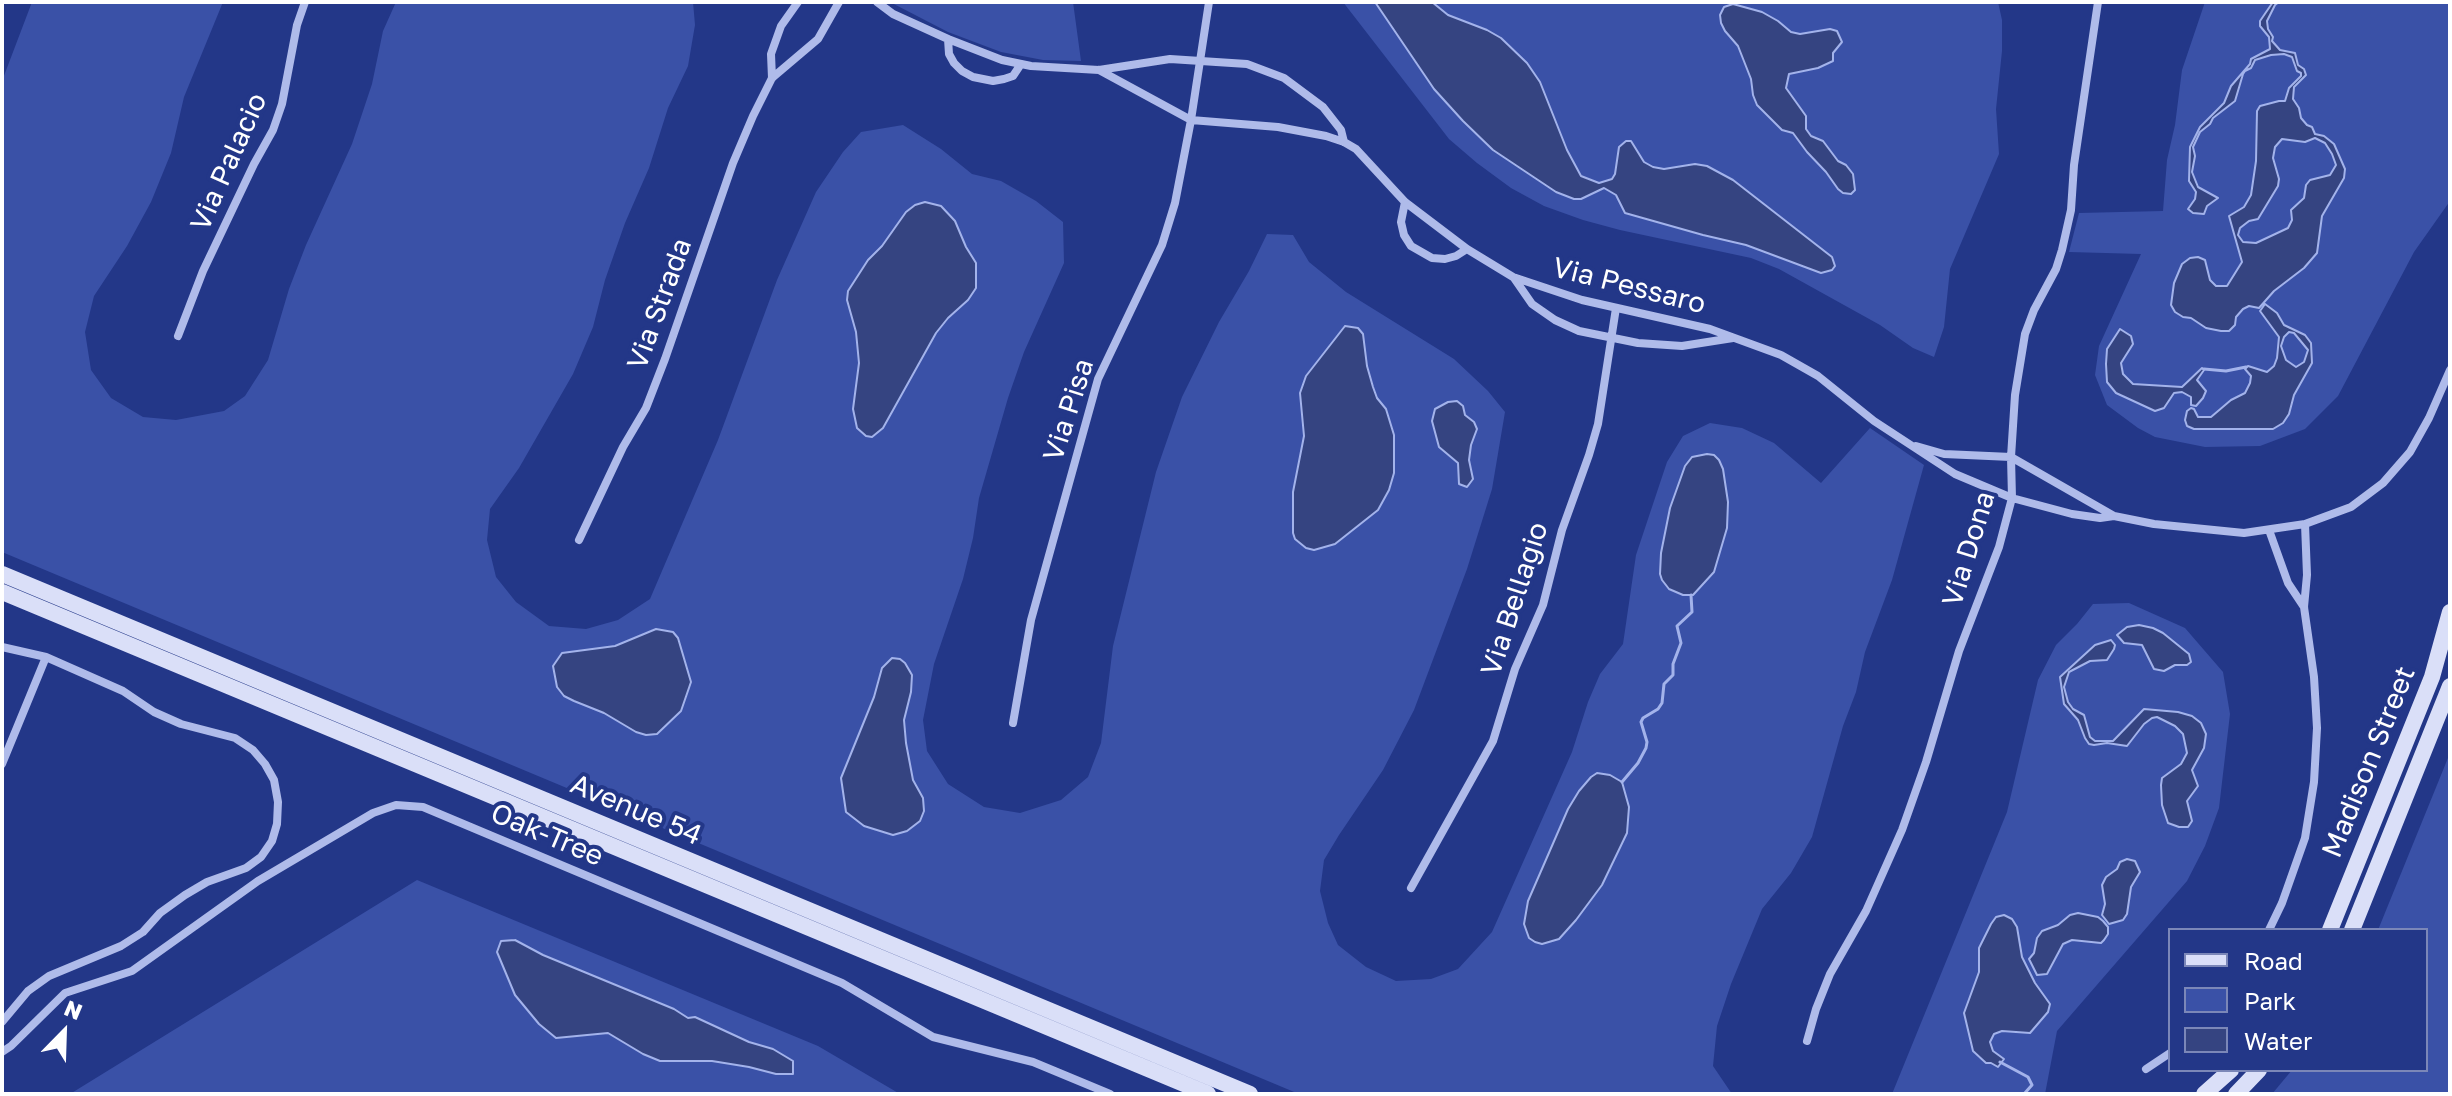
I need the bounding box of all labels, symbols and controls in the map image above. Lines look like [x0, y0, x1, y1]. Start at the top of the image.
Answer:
street label: Via Palacio [184, 88, 274, 236]
street label: Via Strada [621, 234, 699, 374]
street label: Via Pessaro [1549, 251, 1709, 321]
street label: Via Pisa [1037, 355, 1101, 465]
street label: Via Dona [1936, 487, 2002, 611]
street label: Via Bellagio [1474, 518, 1556, 680]
street label: Madison Street [2315, 661, 2423, 863]
street label: Avenue 54 [565, 767, 707, 853]
street label: Oak-Tree [486, 796, 608, 874]
legend [2168, 928, 2428, 1072]
text: Road [2244, 946, 2303, 975]
text: Park [2244, 986, 2296, 1015]
north arrow [24, 992, 104, 1072]
text: N [61, 994, 87, 1025]
text: Water [2244, 1026, 2312, 1055]

